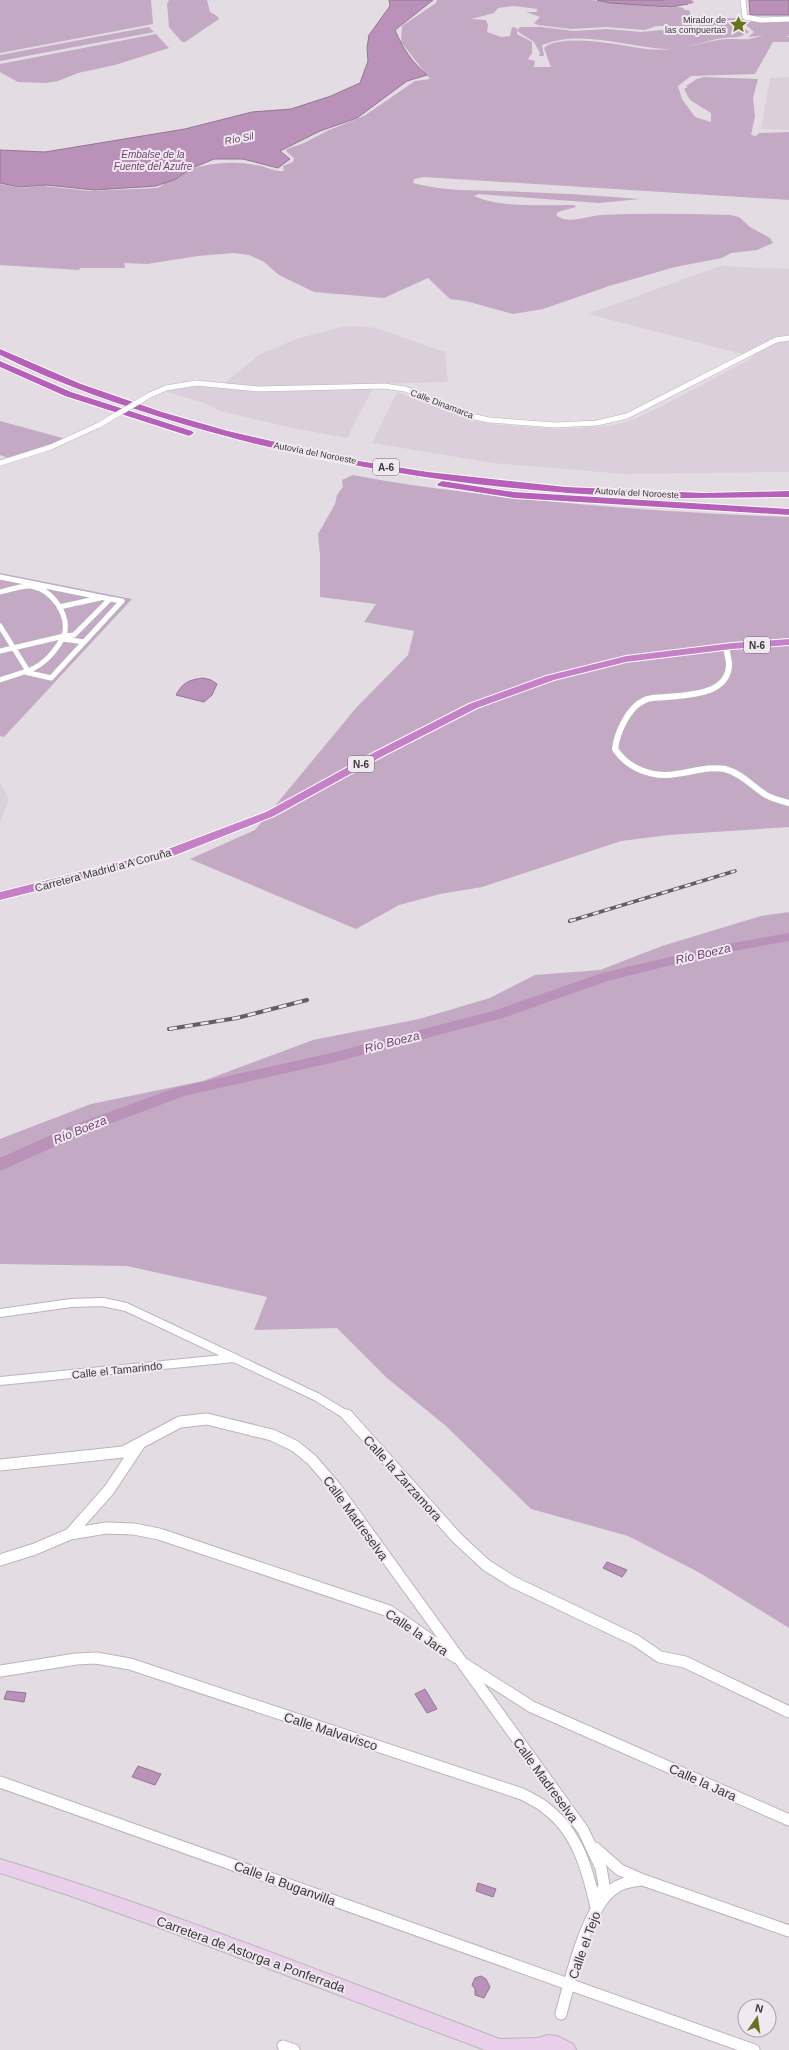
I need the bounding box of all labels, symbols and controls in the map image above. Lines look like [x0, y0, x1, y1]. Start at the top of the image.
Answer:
place label: Mirador de las compuertas [665, 15, 726, 35]
place icon: Mirador de las compuertas [729, 15, 749, 35]
water label: Río Sil [224, 130, 255, 147]
water label: Embalse de la Fuente del Azufre [114, 149, 193, 172]
street label: Calle Dinamarca [409, 387, 475, 421]
street label: Autovía del Noroeste [273, 440, 357, 466]
road number: A-6 [373, 459, 399, 475]
street label: Autovía del Noroeste [595, 486, 679, 500]
road number: N-6 [744, 637, 770, 653]
road number: N-6 [348, 756, 374, 772]
street label: Carretera Madrid a A Coruña [34, 846, 173, 894]
water label: Río Boeza [674, 941, 732, 967]
water label: Río Boeza [363, 1028, 421, 1056]
water label: Río Boeza [51, 1113, 109, 1147]
street label: Calle el Tamarindo [71, 1359, 163, 1381]
street label: Calle la Zarzamora [360, 1433, 445, 1525]
street label: Calle Madreselva [320, 1473, 392, 1564]
street label: Calle la Jara [383, 1606, 451, 1659]
street label: Calle Malvavisco [282, 1709, 380, 1754]
street label: Calle Madreselva [510, 1735, 582, 1826]
street label: Calle la Jara [667, 1761, 740, 1804]
street label: Calle la Buganvilla [232, 1858, 338, 1909]
street label: Calle el Tejo [565, 1909, 604, 1981]
street label: Carretera de Astorga a Ponferrada [155, 1913, 348, 1996]
north arrow [737, 1998, 777, 2038]
text: N [754, 2002, 765, 2015]

